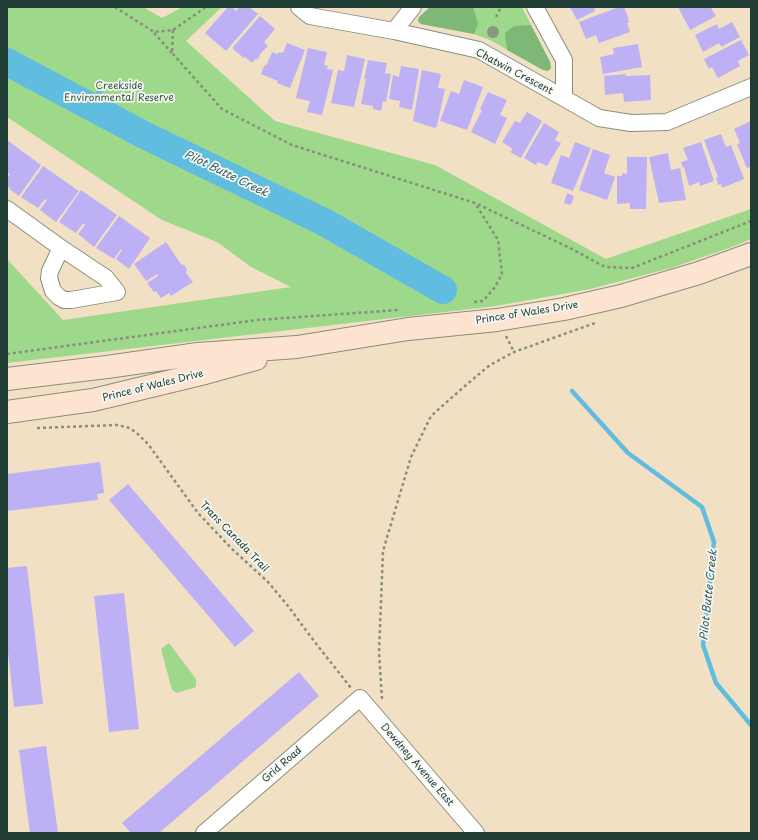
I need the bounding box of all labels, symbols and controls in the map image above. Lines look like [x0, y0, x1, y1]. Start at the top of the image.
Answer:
street label: Chatwin Crescent [473, 47, 555, 97]
park label: Creekside Environmental Reserve [64, 80, 174, 104]
water label: Pilot Butte Creek [182, 148, 270, 200]
street label: Prince of Wales Drive [475, 299, 579, 327]
street label: Prince of Wales Drive [101, 368, 205, 404]
street label: Trans Canada Trail [197, 499, 271, 575]
water label: Pilot Butte Creek [698, 549, 720, 641]
street label: Dewdney Avenue East [378, 721, 456, 809]
street label: Grid Road [260, 744, 304, 786]

